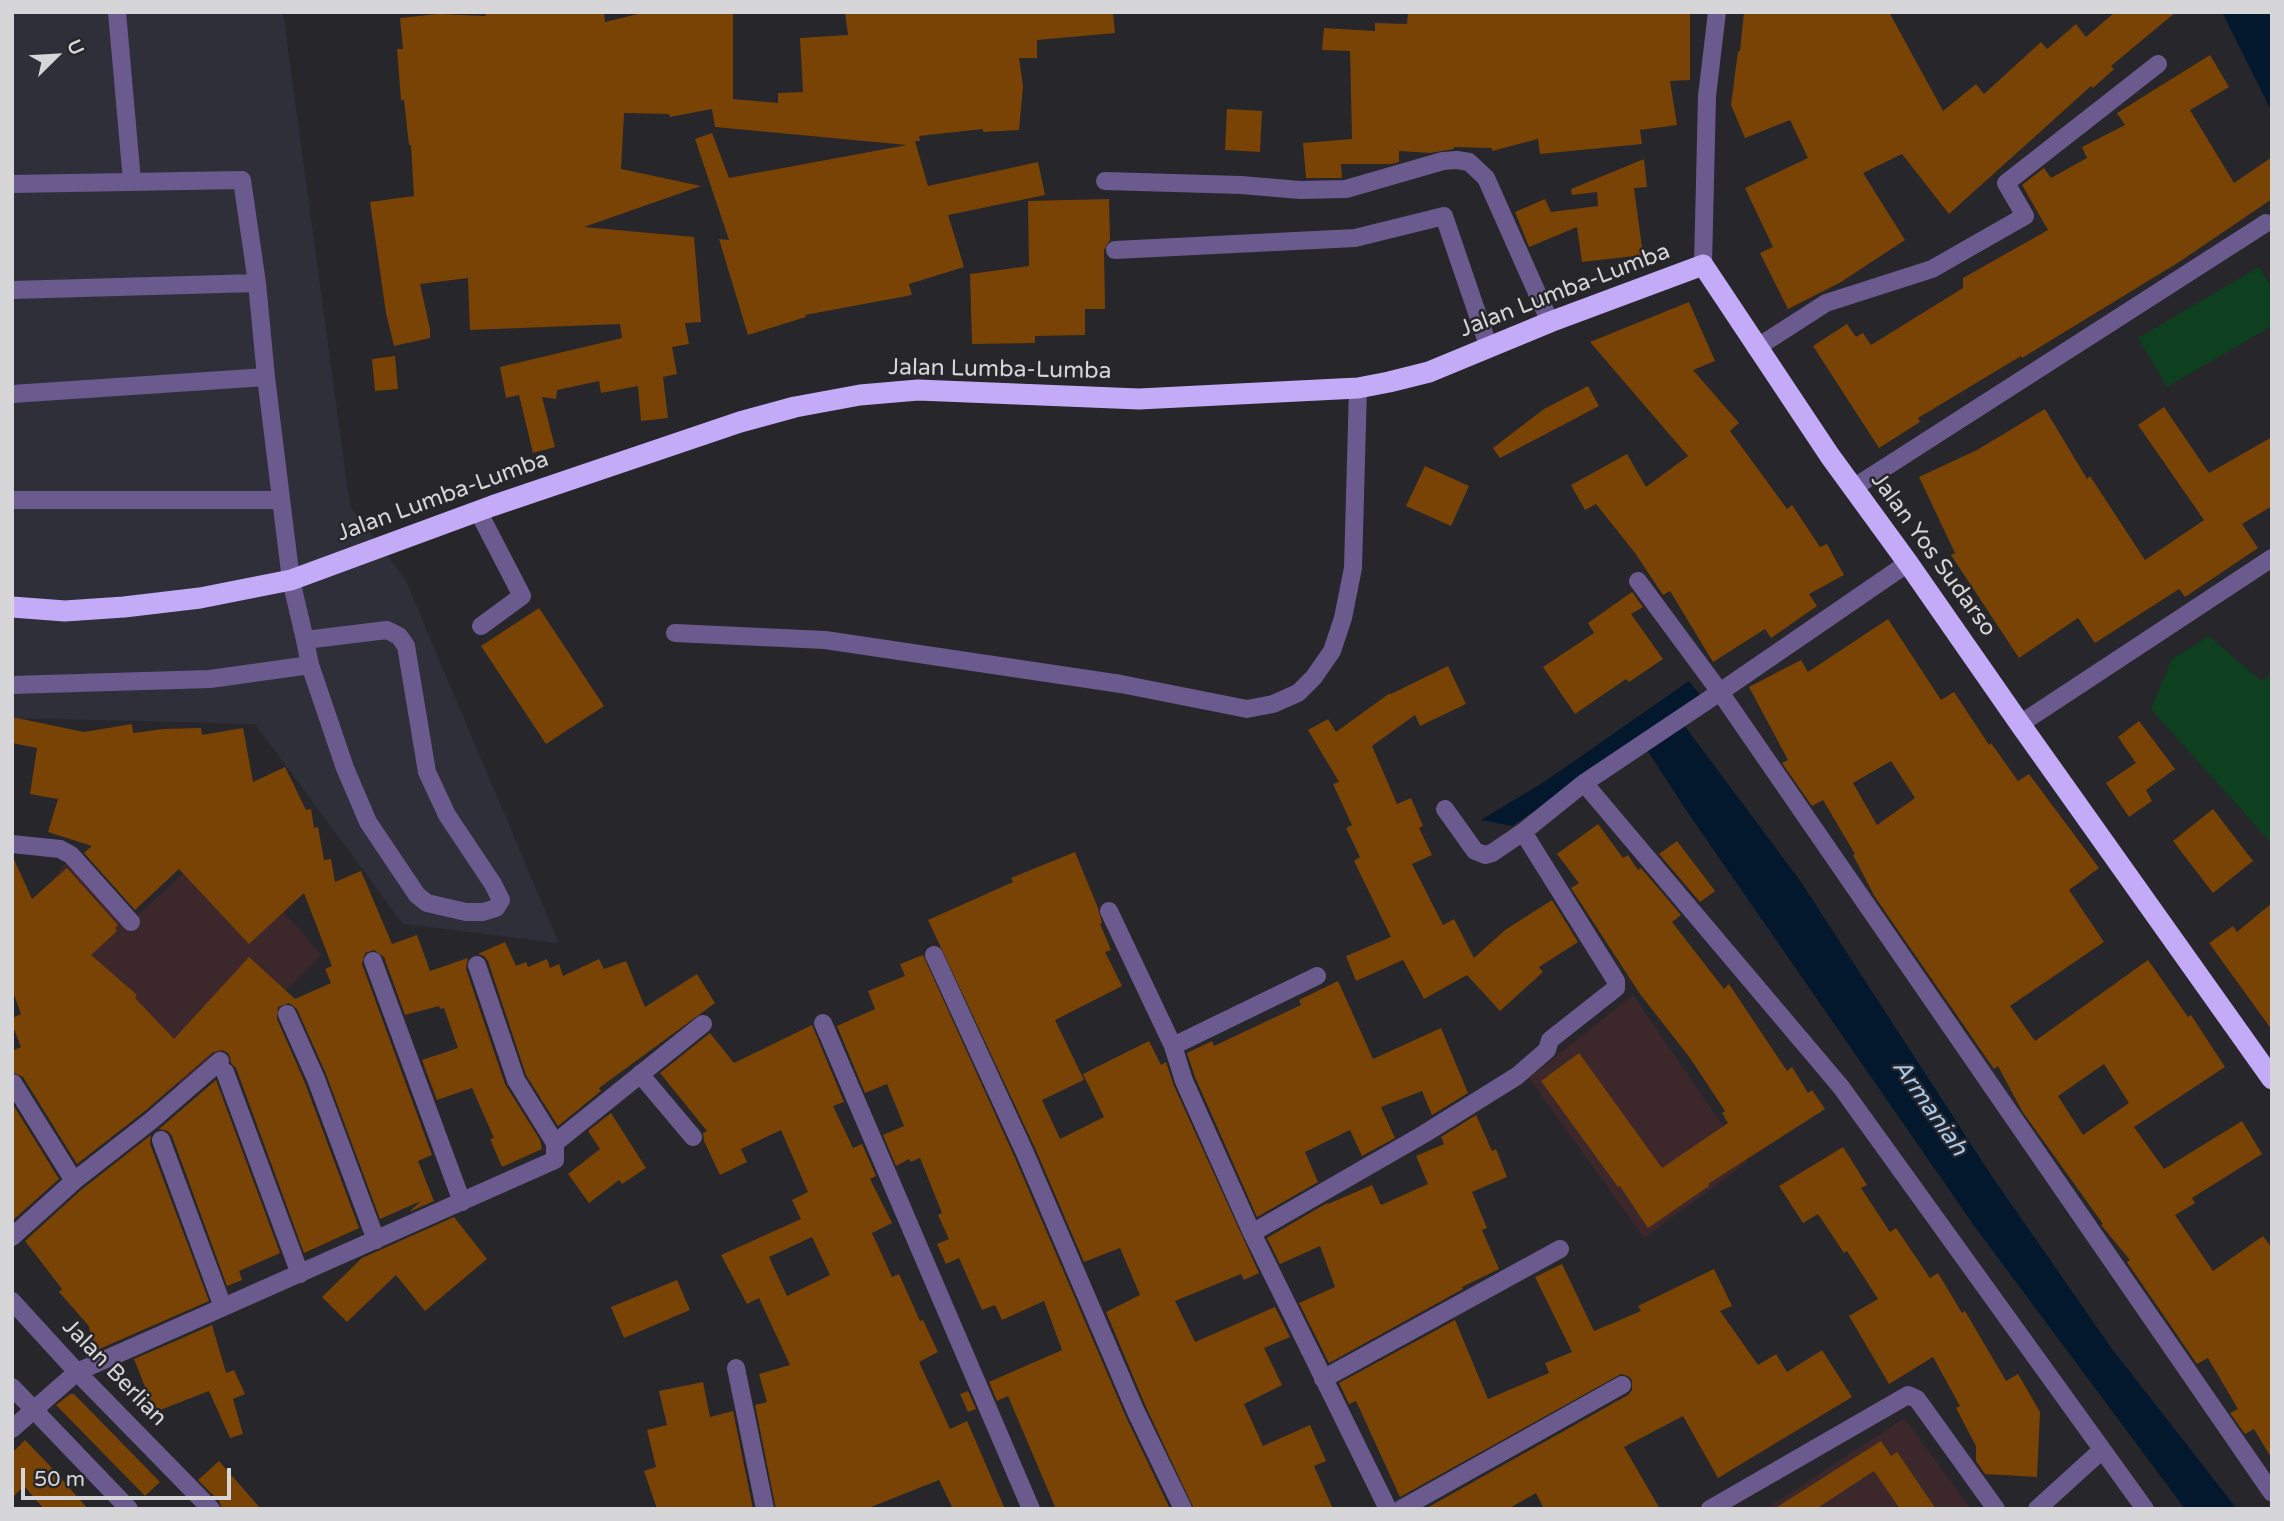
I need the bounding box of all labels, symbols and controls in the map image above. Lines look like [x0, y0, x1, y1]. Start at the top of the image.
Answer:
north arrow [21, 21, 91, 91]
text: U [62, 36, 88, 59]
street label: Jalan Lumba-Lumba [1456, 238, 1674, 344]
street label: Jalan Lumba-Lumba [888, 354, 1112, 386]
street label: Jalan Lumba-Lumba [333, 446, 553, 548]
street label: Jalan Yos Sudarso [1864, 468, 2002, 642]
water label: Armaniah [1885, 1054, 1973, 1162]
street label: Jalan Berlian [56, 1314, 172, 1432]
scale bar [24, 1454, 234, 1498]
text: 50 m [34, 1467, 85, 1492]

